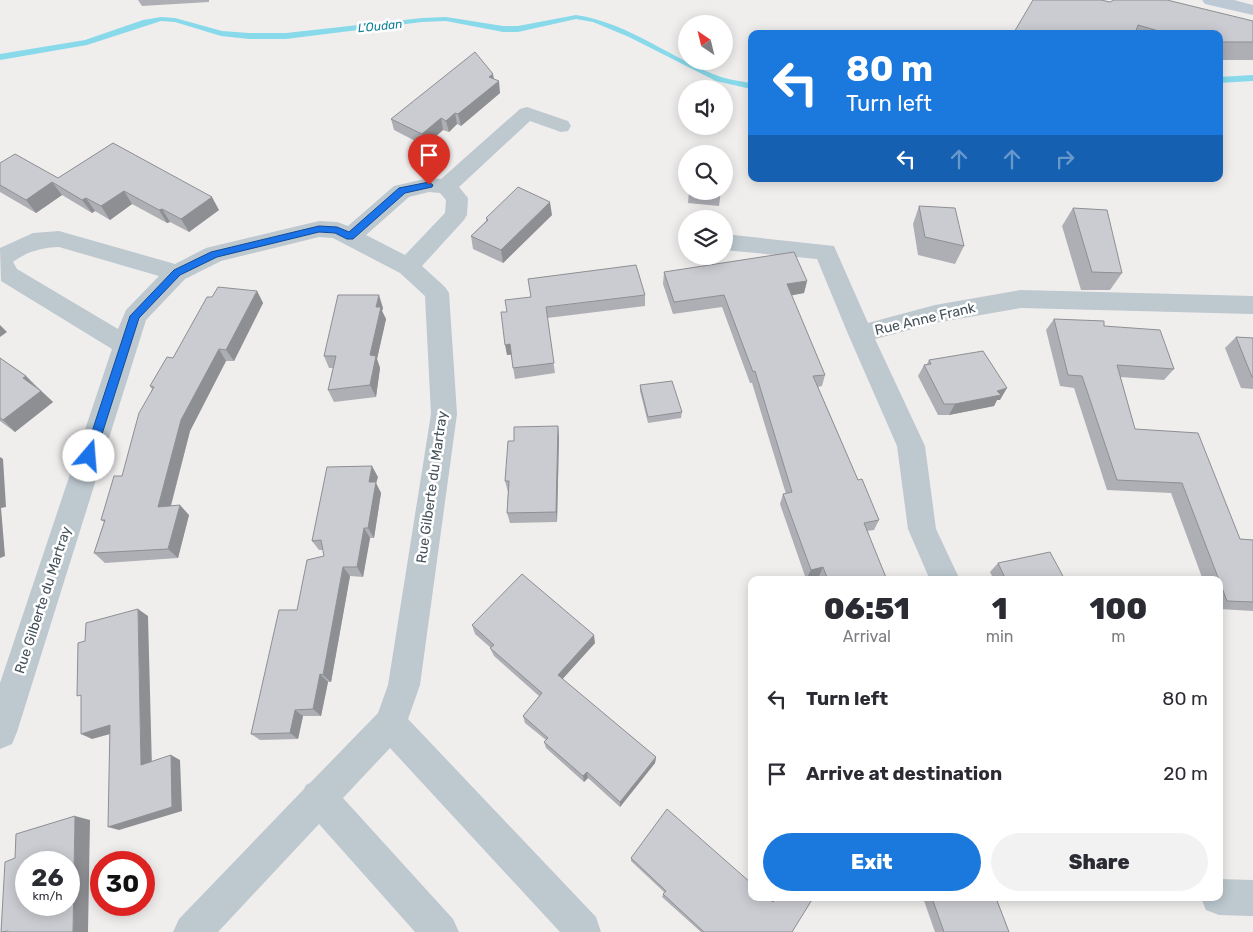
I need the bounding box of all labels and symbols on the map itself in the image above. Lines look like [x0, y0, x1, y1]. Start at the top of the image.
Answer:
north arrow [678, 15, 732, 70]
water label: L'Oudan [357, 17, 403, 35]
pin [408, 134, 450, 185]
street label: Rue Anne Frank [873, 299, 978, 339]
street label: Rue Gilberte du Martray [413, 409, 451, 564]
position arrow [62, 429, 114, 481]
street label: Rue Gilberte du Martray [11, 524, 75, 676]
speed limit sign: 30 [90, 851, 155, 916]

